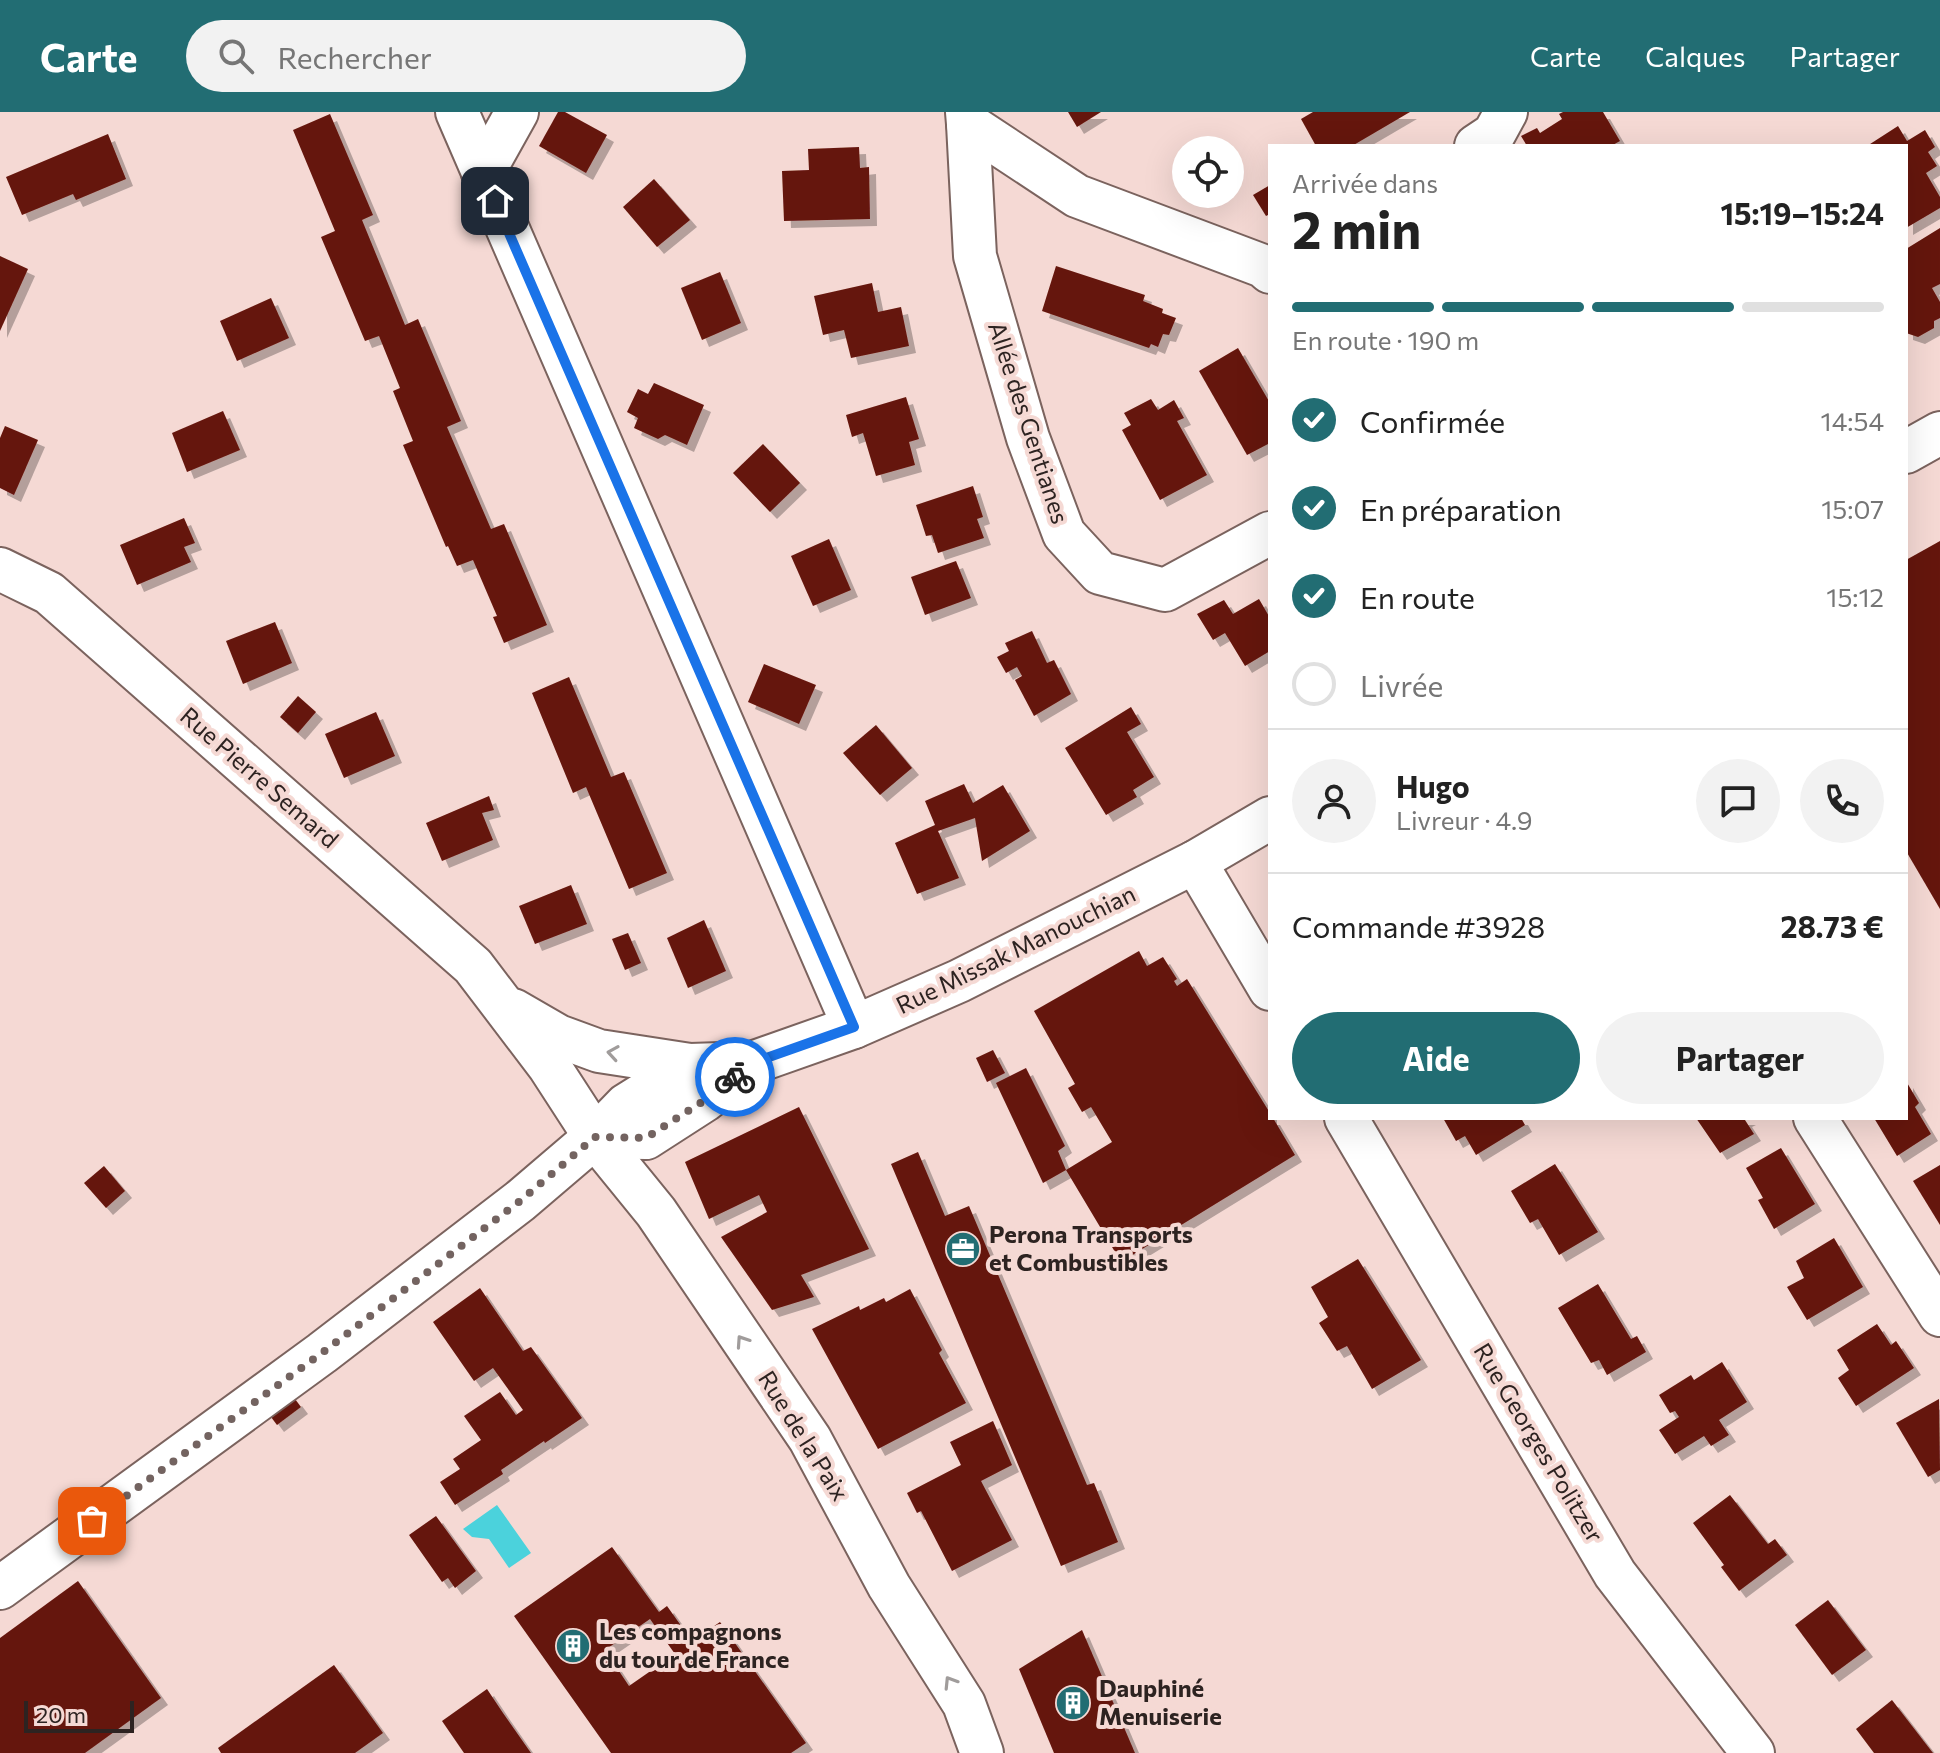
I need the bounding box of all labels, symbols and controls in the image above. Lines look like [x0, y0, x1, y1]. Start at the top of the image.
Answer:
search box [186, 20, 746, 92]
text: Carte [40, 33, 138, 80]
icon: search [214, 34, 258, 78]
text: Rechercher [278, 38, 432, 75]
text: Carte [1530, 39, 1601, 73]
text: Calques [1645, 39, 1746, 73]
text: Partager [1790, 39, 1900, 73]
map controls [1172, 136, 1244, 208]
button: locate [1172, 136, 1244, 208]
pin [461, 167, 529, 235]
text: Arrivée dans [1292, 167, 1438, 198]
icon: home [473, 179, 517, 223]
text: 15:19–15:24 [1720, 194, 1884, 231]
text: 2 min [1292, 196, 1421, 260]
street label: Allée des Gentianes [983, 318, 1076, 527]
text: En route · 190 m [1292, 324, 1479, 355]
icon: check [1292, 398, 1336, 442]
text: Confirmée [1360, 402, 1505, 439]
text: 14:54 [1821, 405, 1884, 436]
icon: check [1292, 486, 1336, 530]
text: En préparation [1360, 490, 1562, 527]
text: 15:07 [1821, 493, 1884, 524]
icon: check [1292, 574, 1336, 618]
text: En route [1360, 578, 1475, 615]
text: 15:12 [1826, 581, 1884, 612]
text: Livrée [1360, 666, 1443, 703]
street label: Rue Pierre Semard [175, 700, 345, 853]
button: person [1292, 759, 1376, 843]
button: chat [1696, 759, 1780, 843]
button: phone [1800, 759, 1884, 843]
text: Hugo [1396, 767, 1470, 804]
text: Livreur · 4.9 [1396, 804, 1532, 835]
street label: Rue Missak Manouchian [891, 878, 1140, 1019]
text: Commande #3928 [1292, 907, 1545, 944]
text: 28.73 € [1781, 907, 1884, 944]
button: Aide [1292, 1012, 1580, 1104]
button: Partager [1596, 1012, 1884, 1104]
courier [695, 1037, 775, 1117]
one-way arrow [606, 1045, 620, 1062]
icon: bike [713, 1055, 757, 1099]
place label: Perona Transports et Combustibles [989, 1219, 1193, 1276]
office icon: Perona Transports et Combustibles [944, 1230, 982, 1268]
one-way arrow [737, 1335, 752, 1350]
street label: Rue Georges Politzer [1468, 1337, 1610, 1547]
street label: Rue de la Paix [753, 1365, 856, 1506]
pin [58, 1487, 126, 1555]
icon: bag [70, 1499, 114, 1543]
place label: Les compagnons du tour de France [599, 1616, 789, 1673]
building icon: Les compagnons du tour de France [554, 1627, 592, 1665]
place label: Dauphiné Menuiserie [1099, 1673, 1222, 1730]
one-way arrow [944, 1677, 959, 1691]
building icon: Dauphiné Menuiserie [1054, 1684, 1092, 1722]
scale bar [24, 1697, 134, 1733]
text: 20 m [36, 1701, 86, 1728]

